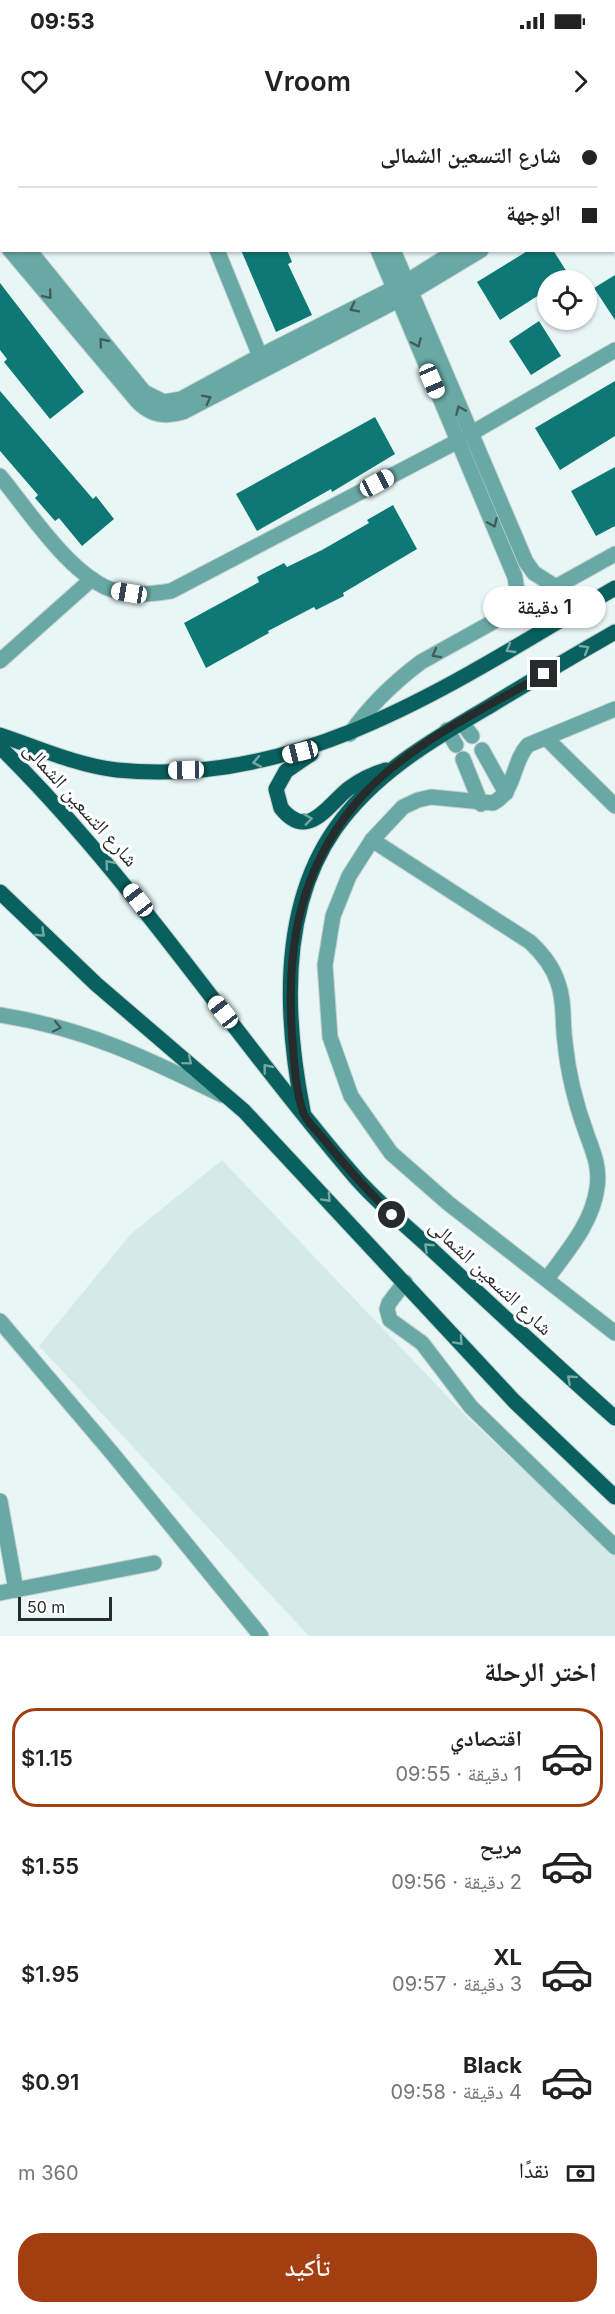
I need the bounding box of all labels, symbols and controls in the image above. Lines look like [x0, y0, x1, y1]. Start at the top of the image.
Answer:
text: 09:53 [30, 8, 95, 34]
icon: heart [18, 65, 51, 98]
text: Vroom [264, 65, 351, 98]
icon: forward [564, 65, 597, 98]
text: شارع التسعين الشمالى [380, 142, 561, 168]
text: الوجهة [506, 200, 561, 226]
map controls [537, 270, 597, 330]
button: locate [537, 270, 597, 330]
one-way arrow [41, 288, 52, 299]
one-way arrow [349, 301, 360, 313]
one-way arrow [409, 337, 421, 348]
one-way arrow [100, 338, 111, 349]
car [417, 361, 447, 401]
one-way arrow [201, 395, 212, 407]
one-way arrow [455, 406, 467, 417]
car [357, 467, 397, 499]
one-way arrow [485, 517, 497, 528]
car [110, 581, 148, 605]
callout: 1 دقيقة [482, 587, 606, 629]
text: 1 دقيقة [517, 595, 572, 619]
one-way arrow [506, 642, 516, 653]
one-way arrow [579, 645, 589, 657]
one-way arrow [431, 647, 442, 658]
route end [530, 660, 557, 687]
street label: شارع التسعين الشمالى [18, 737, 143, 872]
car [280, 739, 320, 765]
one-way arrow [252, 755, 262, 768]
car [168, 761, 204, 779]
one-way arrow [304, 813, 313, 826]
one-way arrow [105, 860, 116, 871]
car [120, 880, 156, 920]
one-way arrow [35, 926, 45, 937]
car [205, 992, 241, 1032]
one-way arrow [52, 1019, 62, 1032]
one-way arrow [181, 1054, 192, 1065]
one-way arrow [263, 1064, 274, 1075]
one-way arrow [320, 1191, 331, 1202]
route start [378, 1201, 405, 1228]
street label: شارع التسعين الشمالى [424, 1214, 558, 1341]
one-way arrow [424, 1243, 435, 1254]
one-way arrow [452, 1334, 463, 1345]
one-way arrow [568, 1375, 578, 1386]
scale bar [18, 1594, 112, 1622]
text: 50 m [27, 1597, 65, 1617]
text: اختر الرحلة [484, 1655, 597, 1688]
text: اقتصادي [450, 1725, 522, 1751]
icon: car [540, 1731, 594, 1785]
text: $1.15 [21, 1745, 73, 1771]
text: 1 دقيقة · 09:55 [395, 1762, 522, 1786]
text: مريح [479, 1833, 522, 1859]
icon: car [540, 1839, 594, 1893]
text: $1.55 [21, 1853, 79, 1879]
text: 2 دقيقة · 09:56 [391, 1870, 522, 1894]
text: XL [493, 1944, 522, 1970]
icon: car [540, 1947, 594, 2001]
text: $1.95 [21, 1961, 79, 1987]
text: 3 دقيقة · 09:57 [392, 1972, 522, 1996]
text: Black [463, 2052, 522, 2078]
icon: car [540, 2055, 594, 2109]
text: $0.91 [21, 2069, 79, 2095]
text: 4 دقيقة · 09:58 [390, 2080, 522, 2104]
text: نقدًا [519, 2157, 549, 2183]
icon: cash [564, 2157, 597, 2190]
text: 360 m [18, 2161, 79, 2185]
button: تأكيد [18, 2233, 597, 2302]

